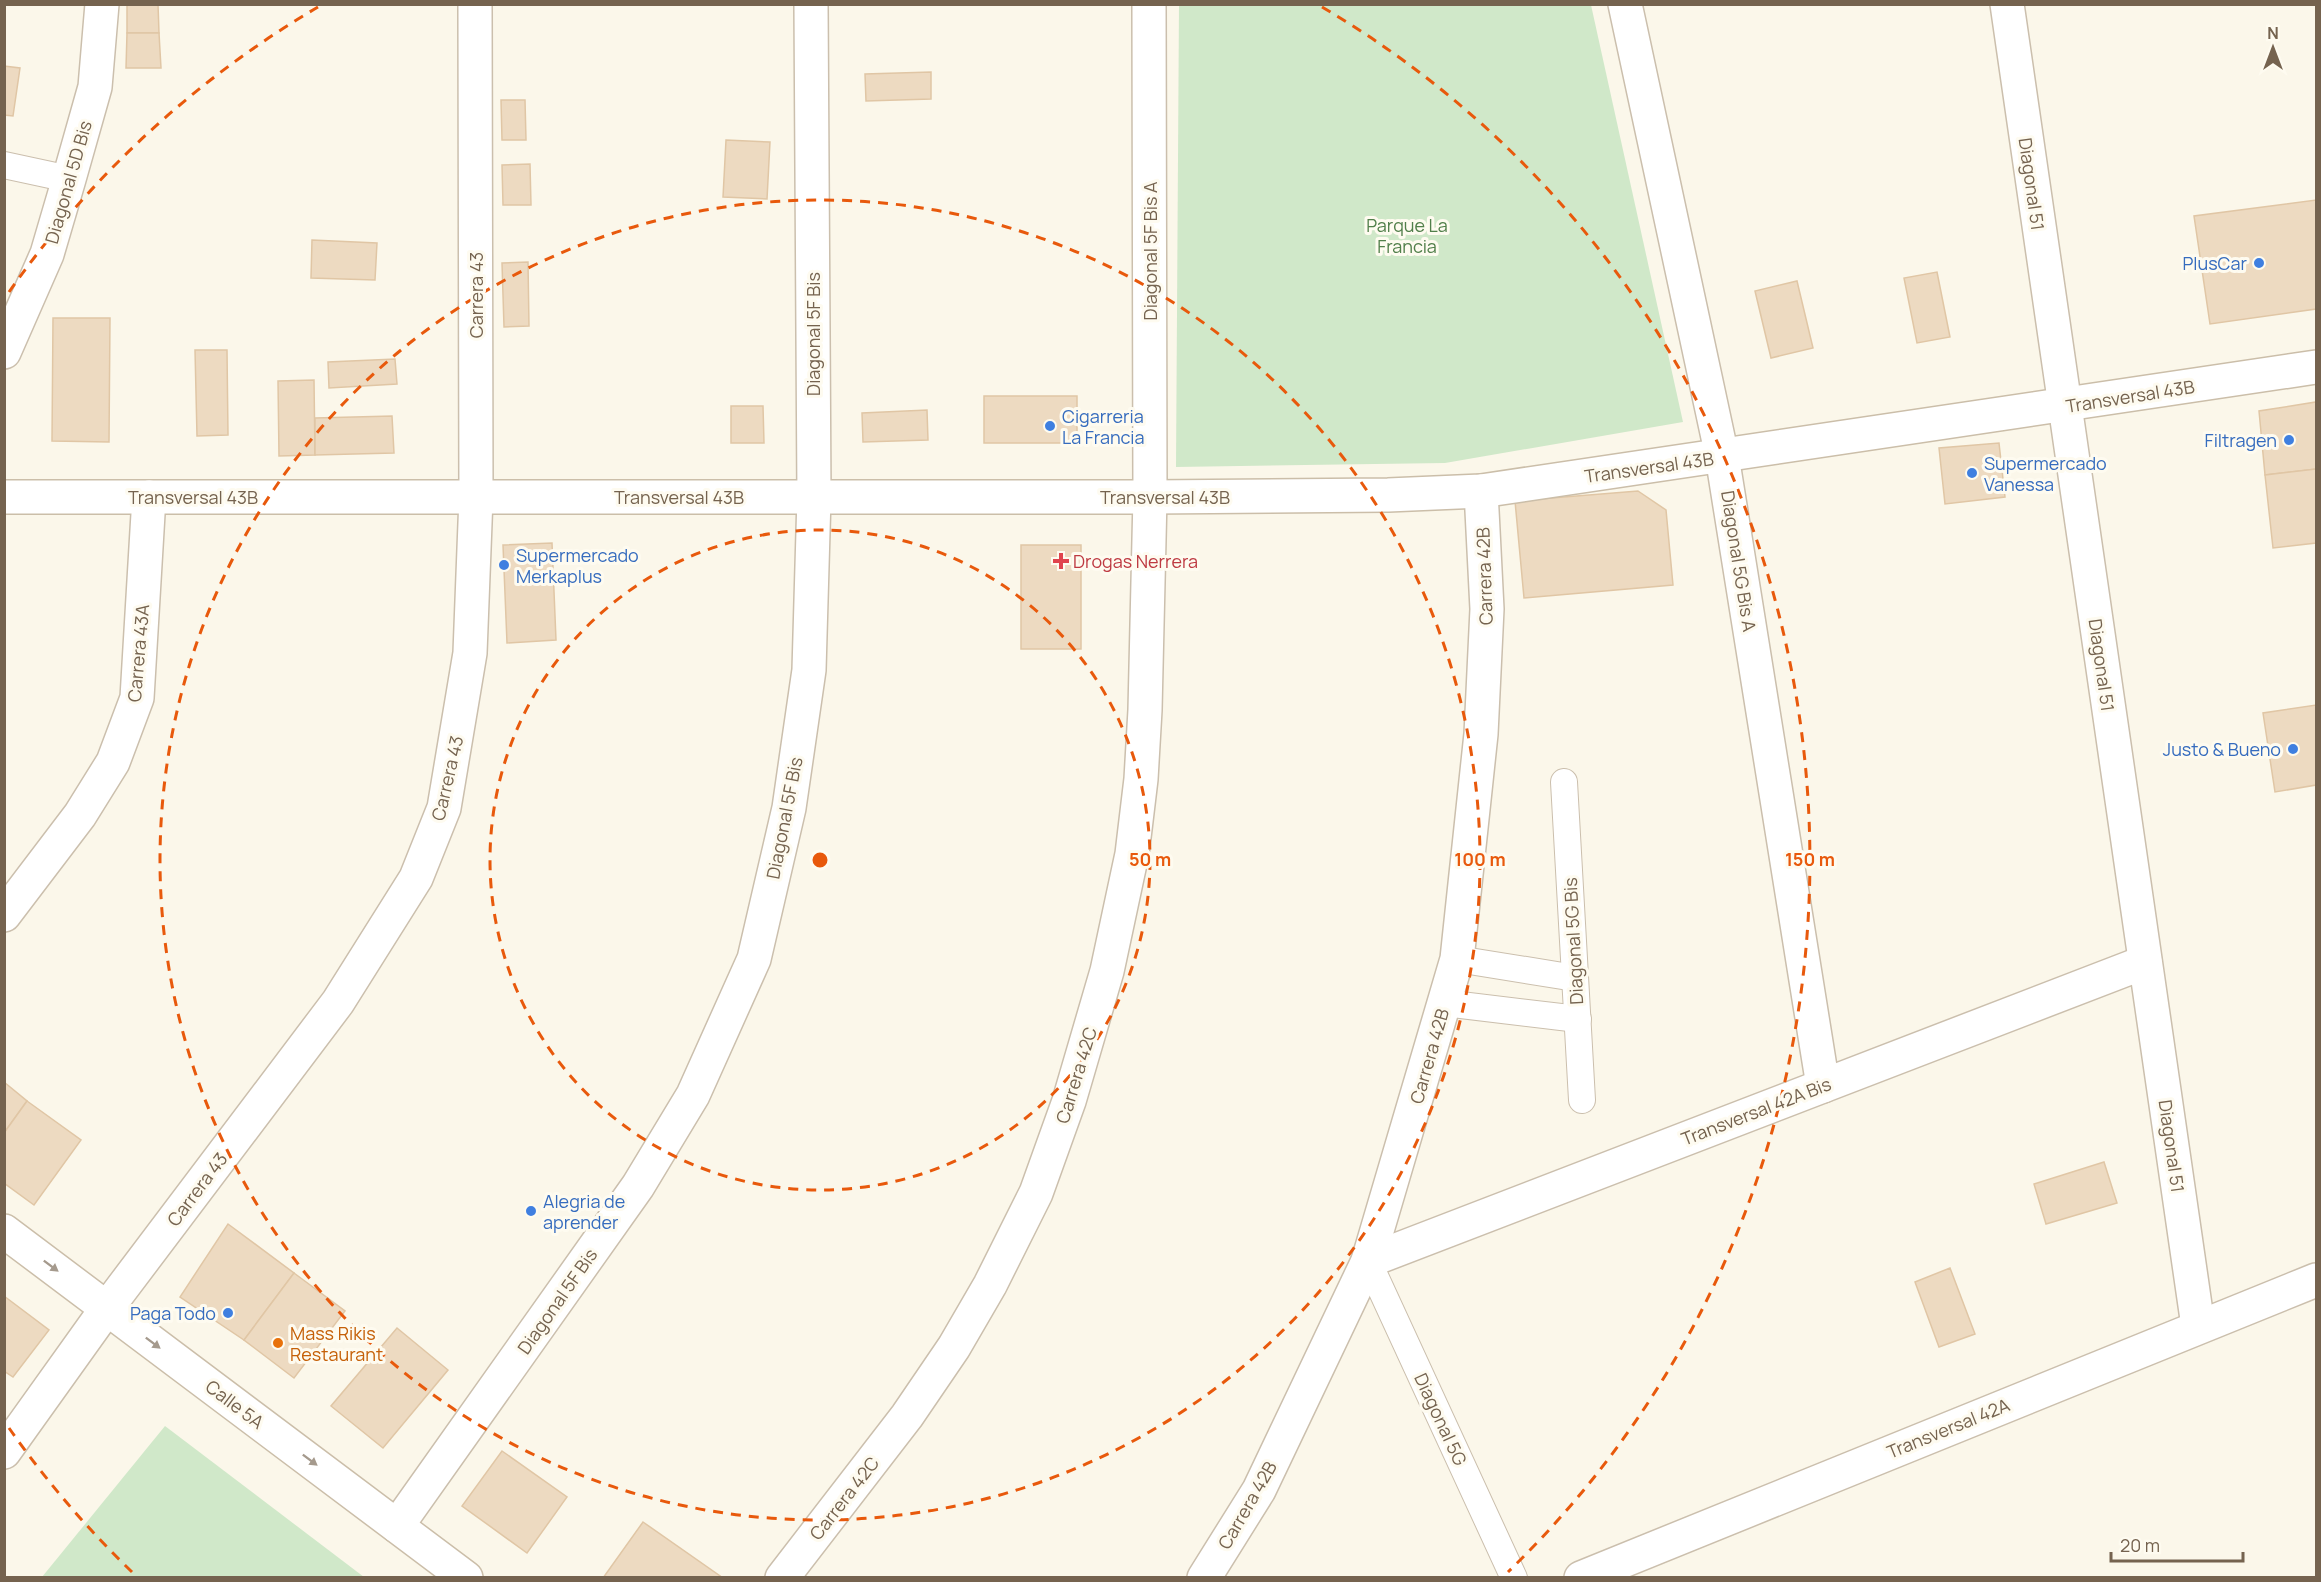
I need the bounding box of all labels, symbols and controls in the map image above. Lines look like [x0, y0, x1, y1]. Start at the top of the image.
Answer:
north arrow [2243, 18, 2303, 78]
text: N [2267, 22, 2279, 44]
street label: Diagonal 5D Bis [39, 118, 97, 246]
street label: Diagonal 51 [2014, 136, 2050, 232]
street label: Diagonal 5F Bis A [1138, 181, 1162, 320]
park label: Parque La Francia [1366, 213, 1448, 258]
place label: PlusCar [2182, 251, 2248, 275]
street label: Carrera 43 [464, 252, 488, 338]
marker: PlusCar [2252, 256, 2266, 270]
street label: Diagonal 5F Bis [801, 272, 825, 396]
street label: Transversal 43B [2064, 374, 2196, 418]
place label: Cigarreria La Francia [1062, 404, 1145, 449]
marker: Cigarreria La Francia [1043, 419, 1057, 433]
place label: Filtragen [2205, 428, 2277, 452]
marker: Filtragen [2282, 433, 2296, 447]
street label: Transversal 43B [1583, 446, 1715, 488]
place label: Supermercado Vanessa [1984, 451, 2107, 496]
marker: Supermercado Vanessa [1965, 466, 1979, 480]
street label: Transversal 43B [128, 485, 258, 509]
street label: Transversal 43B [614, 485, 744, 509]
street label: Transversal 43B [1100, 485, 1230, 509]
street label: Diagonal 5G Bis A [1716, 489, 1762, 634]
street label: Carrera 42B [1470, 527, 1498, 625]
place label: Supermercado Merkaplus [516, 543, 639, 588]
place label: Drogas Nerrera [1073, 549, 1198, 573]
marker: Drogas Nerrera [1054, 554, 1068, 568]
marker: Supermercado Merkaplus [497, 558, 511, 572]
street label: Carrera 43A [122, 603, 154, 703]
street label: Diagonal 51 [2084, 617, 2120, 713]
street label: Carrera 43 [426, 733, 468, 823]
place label: Justo & Bueno [2163, 737, 2281, 761]
marker: Justo & Bueno [2286, 742, 2300, 756]
street label: Diagonal 5F Bis [760, 755, 808, 881]
text: 50 m [1129, 847, 1171, 871]
text: 100 m [1454, 847, 1506, 871]
text: 150 m [1785, 847, 1835, 871]
centre of rings [810, 850, 830, 870]
street label: Diagonal 5G Bis [1558, 877, 1588, 1005]
street label: Carrera 42B [1404, 1006, 1454, 1106]
street label: Carrera 42C [1050, 1024, 1102, 1126]
street label: Transversal 42A Bis [1678, 1071, 1834, 1151]
street label: Diagonal 51 [2154, 1098, 2190, 1194]
street label: Carrera 43 [161, 1147, 233, 1231]
place label: Alegria de aprender [543, 1189, 625, 1234]
marker: Alegria de aprender [524, 1204, 538, 1218]
street label: Diagonal 5F Bis [512, 1243, 602, 1359]
one-way arrow [43, 1260, 59, 1273]
place label: Paga Todo [130, 1301, 216, 1325]
marker: Paga Todo [221, 1306, 235, 1320]
place label: Mass Rikis Restaurant [290, 1321, 383, 1366]
marker: Mass Rikis Restaurant [271, 1336, 285, 1350]
one-way arrow [146, 1337, 161, 1349]
street label: Diagonal 5G [1409, 1369, 1473, 1469]
street label: Calle 5A [201, 1374, 270, 1434]
street label: Transversal 42A [1883, 1392, 2013, 1464]
street label: Carrera 42C [804, 1451, 884, 1545]
one-way arrow [302, 1454, 317, 1466]
street label: Carrera 42B [1212, 1457, 1282, 1553]
scale bar [2111, 1525, 2243, 1563]
text: 20 m [2120, 1533, 2160, 1557]

